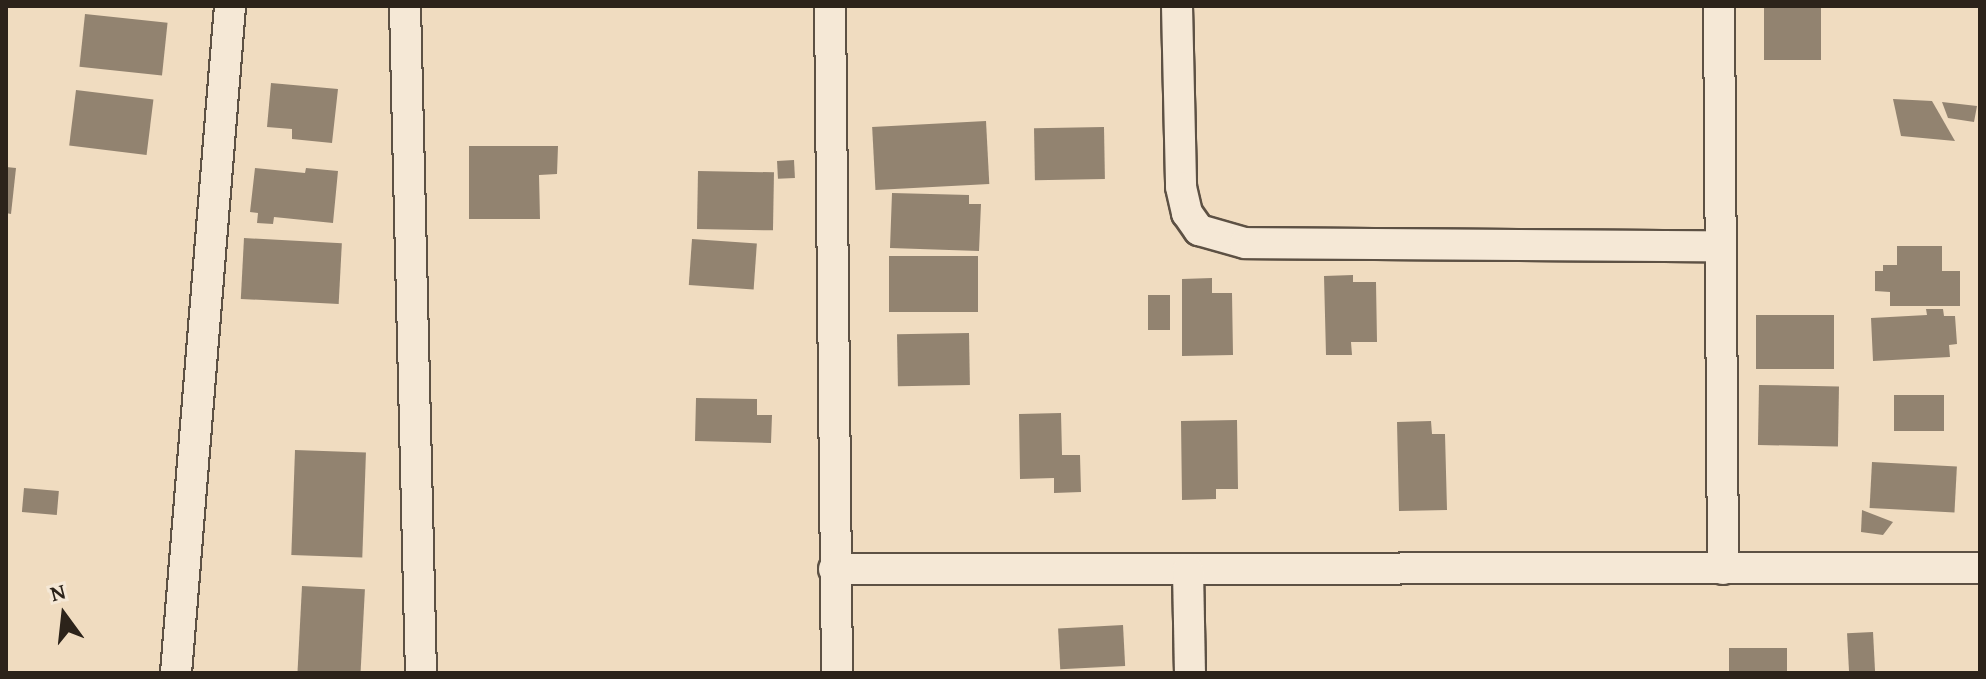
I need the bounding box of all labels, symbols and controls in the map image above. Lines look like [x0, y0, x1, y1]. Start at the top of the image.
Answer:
text: N [47, 574, 69, 609]
north arrow [24, 575, 104, 655]

